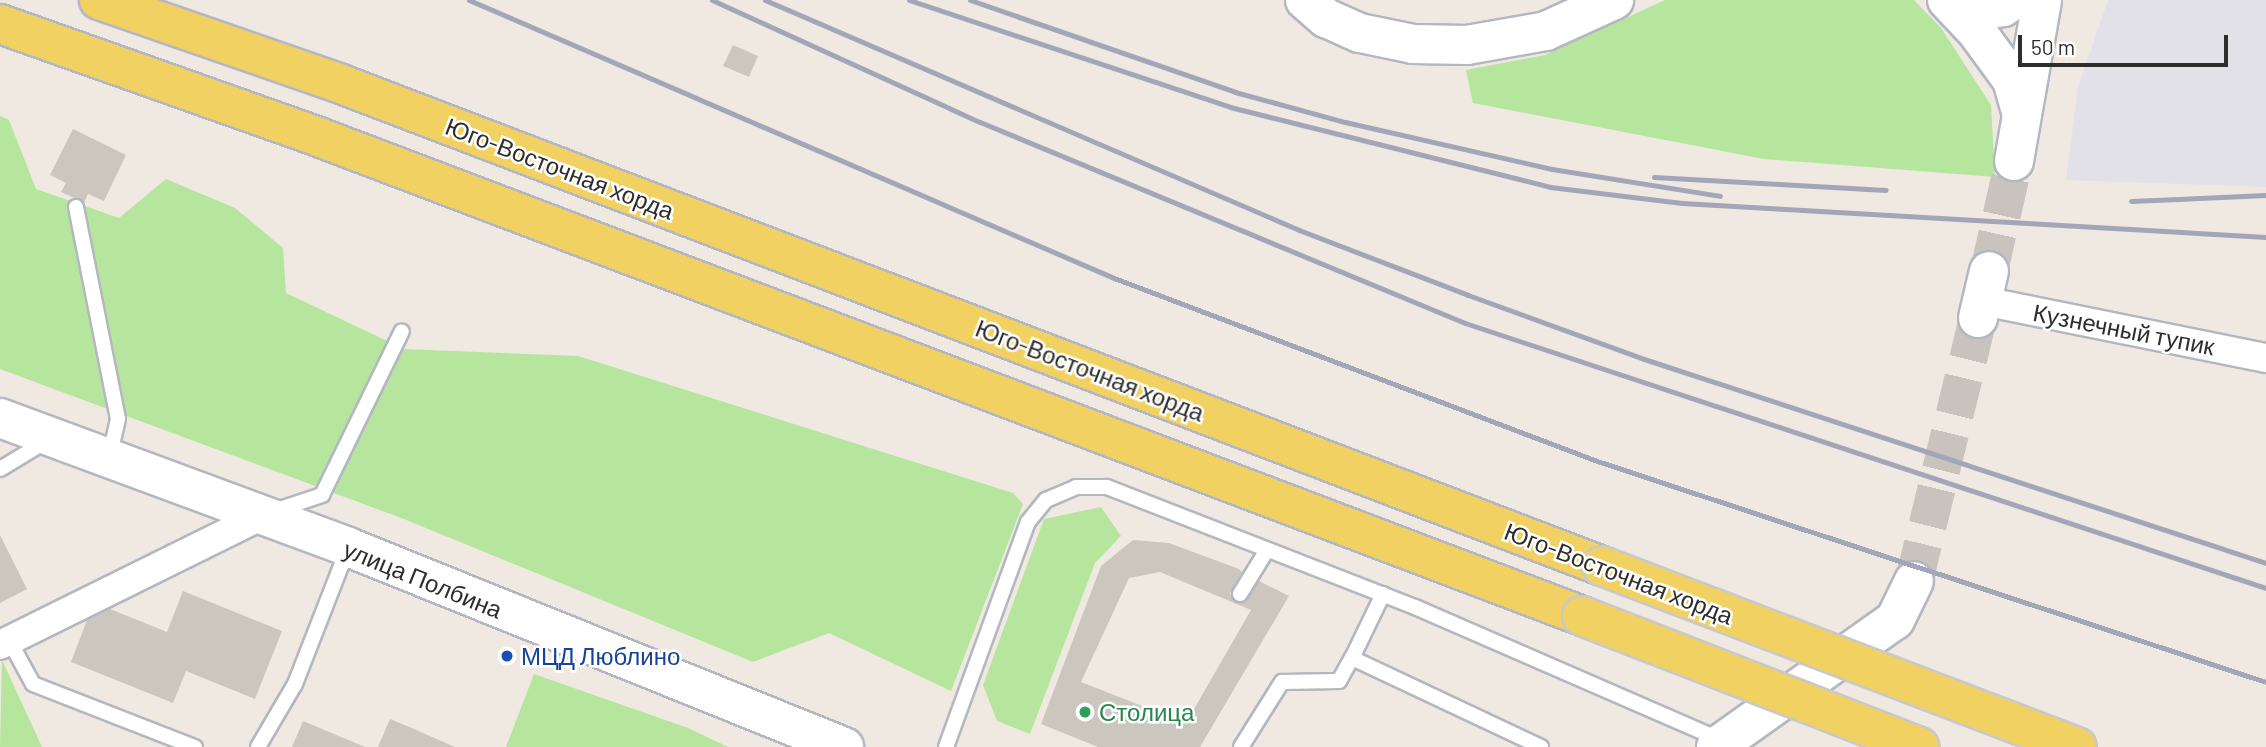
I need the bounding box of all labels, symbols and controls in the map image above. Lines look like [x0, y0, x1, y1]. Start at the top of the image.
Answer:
scale bar [2021, 21, 2231, 65]
text: 50 m [2031, 34, 2075, 59]
street label: Юго-Восточная хорда [442, 111, 678, 225]
street label: Кузнечный тупик [2031, 297, 2217, 361]
street label: Юго-Восточная хорда [972, 313, 1208, 427]
street label: Юго-Восточная хорда [1501, 516, 1737, 630]
street label: улица Полбина [339, 534, 507, 624]
place label: МЦД Люблино [521, 642, 680, 670]
marker: МЦД Люблино [499, 648, 515, 664]
place label: Столица [1099, 698, 1194, 726]
marker: Столица [1077, 704, 1093, 720]

